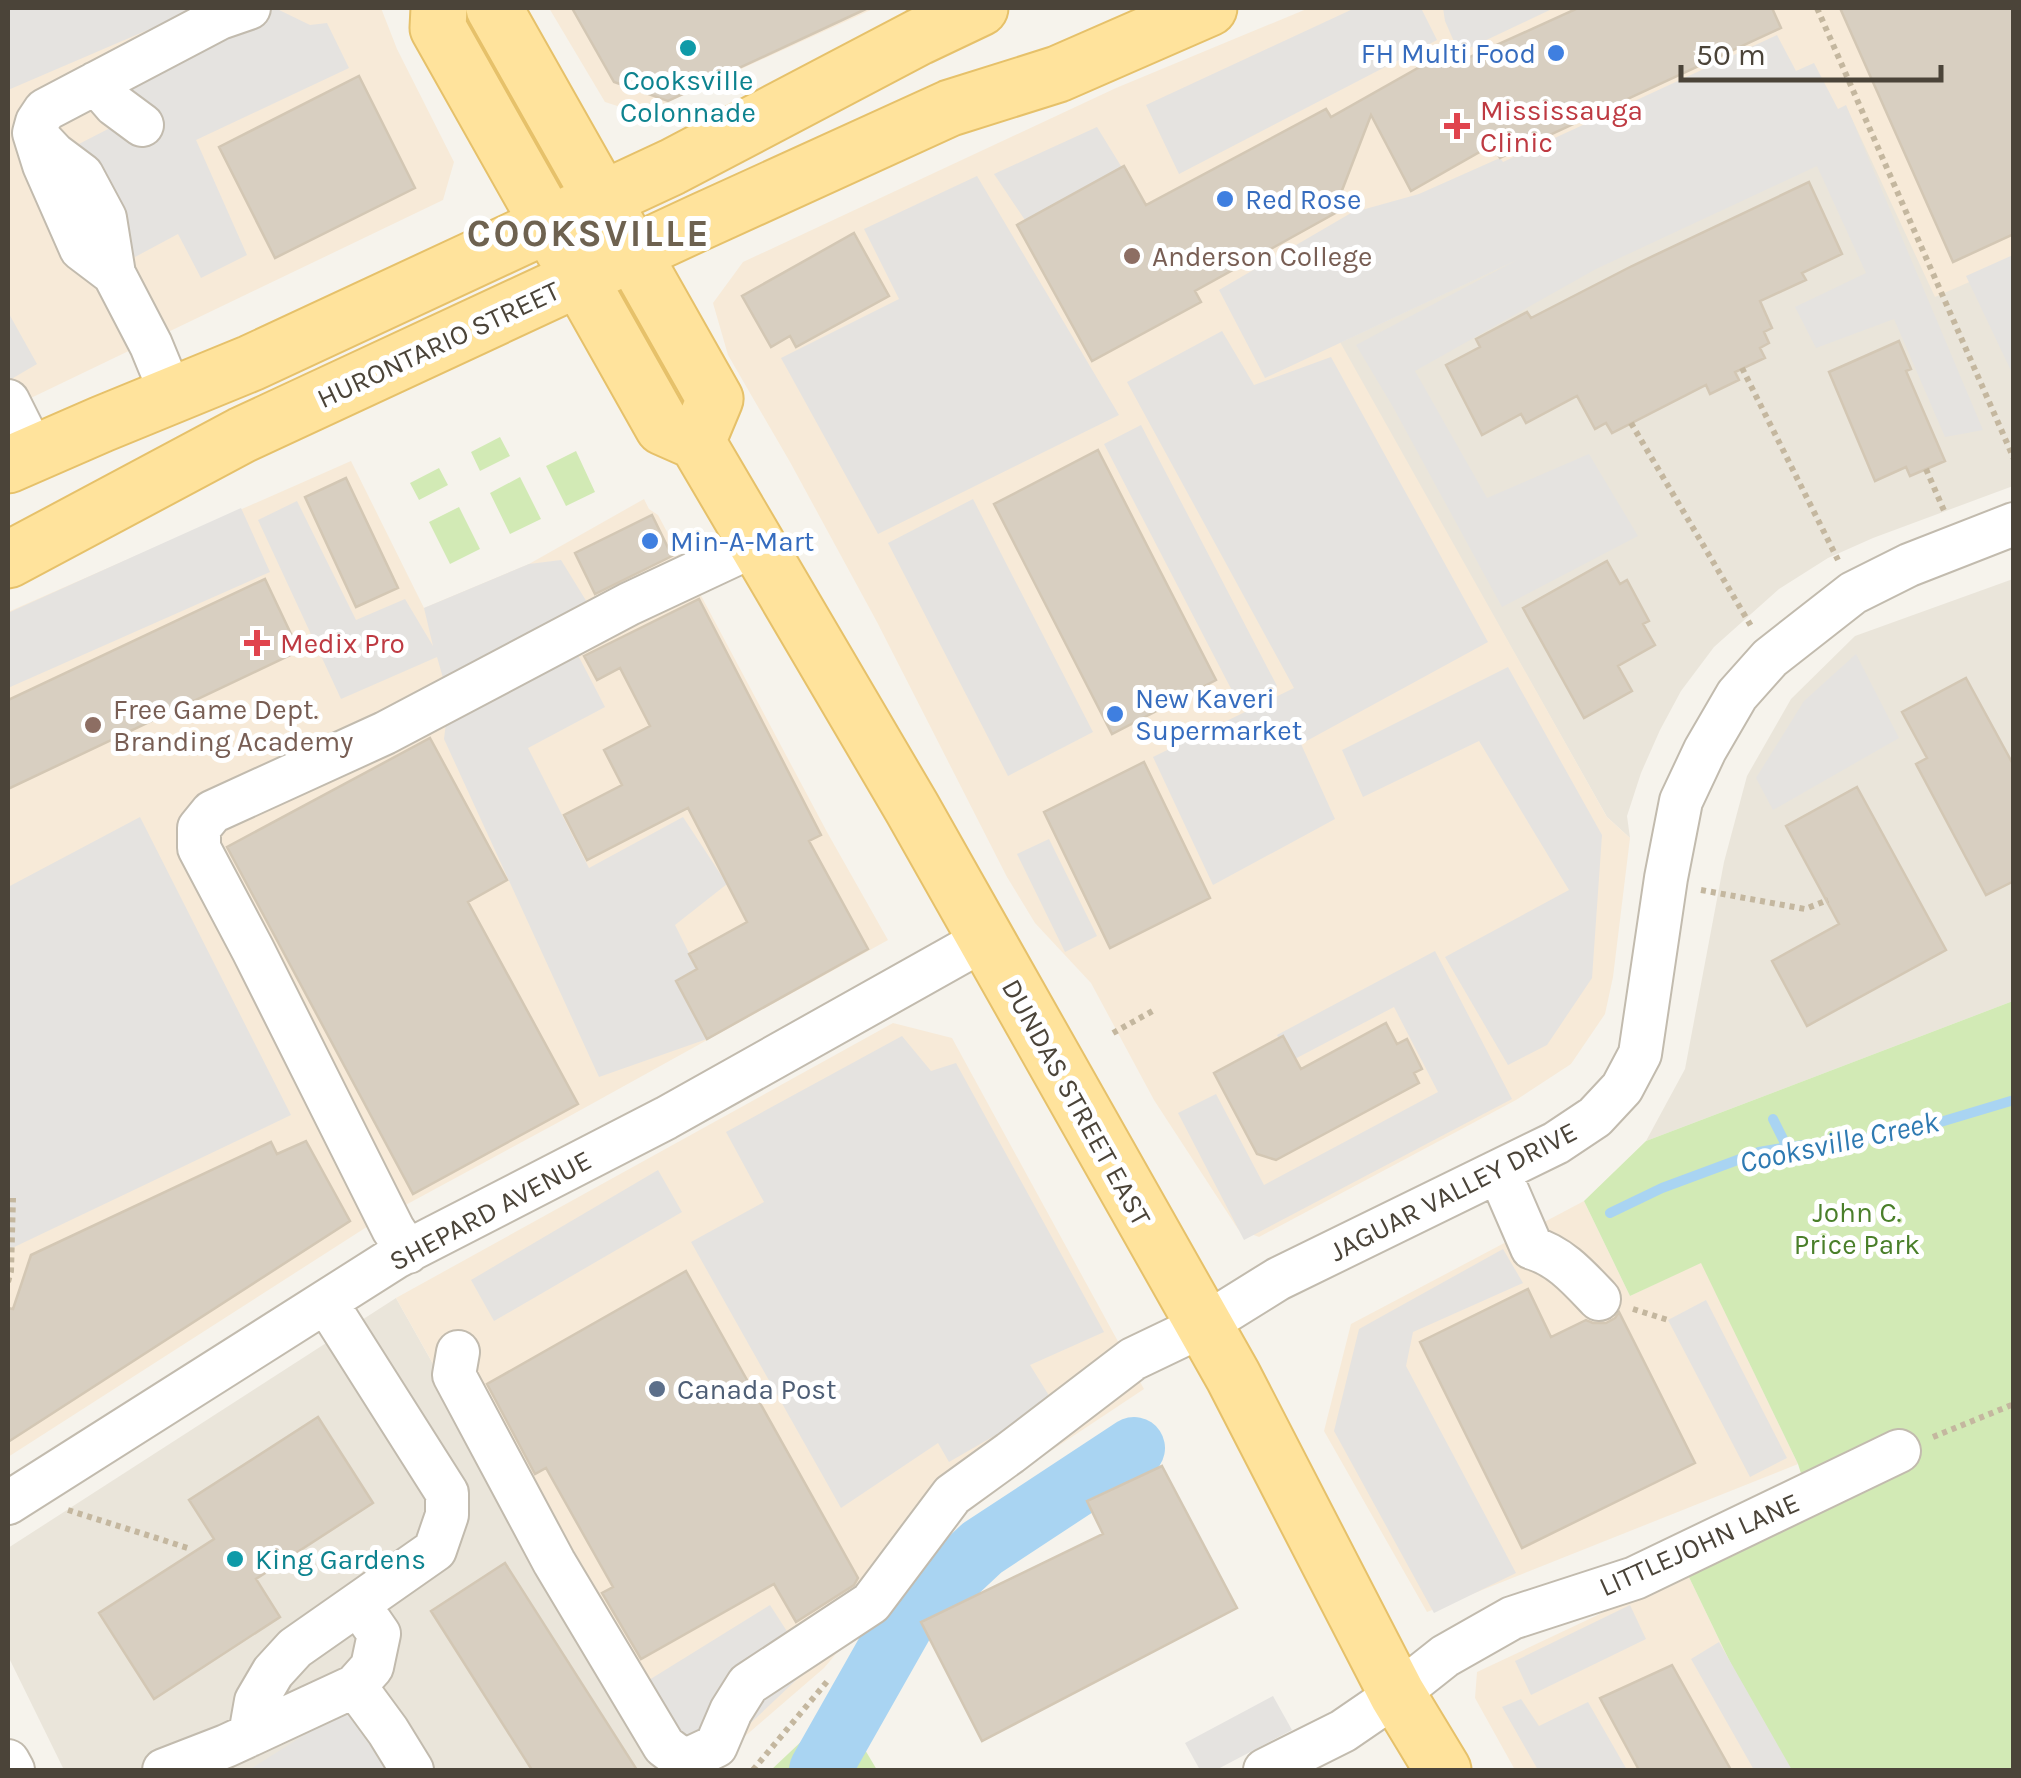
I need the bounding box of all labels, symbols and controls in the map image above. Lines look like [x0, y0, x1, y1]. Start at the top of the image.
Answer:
scale bar [1681, 20, 1941, 82]
marker: Cooksville Colonnade [677, 37, 699, 59]
place label: FH Multi Food [1361, 37, 1536, 70]
text: 50 m [1696, 37, 1766, 73]
marker: FH Multi Food [1545, 42, 1567, 64]
place label: Cooksville Colonnade [620, 64, 756, 129]
place label: Mississauga Clinic [1480, 94, 1643, 159]
marker: Mississauga Clinic [1444, 113, 1470, 139]
place label: Red Rose [1245, 183, 1361, 216]
marker: Red Rose [1214, 188, 1236, 210]
district label: COOKSVILLE [467, 211, 711, 256]
place label: Anderson College [1152, 240, 1372, 273]
marker: Anderson College [1121, 245, 1143, 267]
street label: HURONTARIO STREET [312, 274, 565, 415]
place label: Min-A-Mart [670, 525, 814, 558]
marker: Min-A-Mart [639, 530, 661, 552]
place label: Medix Pro [280, 627, 405, 660]
marker: Medix Pro [244, 630, 270, 656]
place label: New Kaveri Supermarket [1135, 682, 1302, 747]
place label: Free Game Dept. Branding Academy [113, 693, 353, 758]
marker: New Kaveri Supermarket [1104, 703, 1126, 725]
marker: Free Game Dept. Branding Academy [82, 714, 104, 736]
street label: DUNDAS STREET EAST [995, 973, 1158, 1231]
water label: Cooksville Creek [1736, 1103, 1942, 1181]
street label: JAGUAR VALLEY DRIVE [1324, 1115, 1583, 1268]
street label: SHEPARD AVENUE [384, 1143, 597, 1278]
park label: John C. Price Park [1794, 1196, 1920, 1261]
place label: Canada Post [677, 1373, 837, 1406]
marker: Canada Post [646, 1378, 668, 1400]
street label: LITTLEJOHN LANE [1594, 1486, 1804, 1603]
place label: King Gardens [255, 1543, 426, 1576]
marker: King Gardens [224, 1548, 246, 1570]

